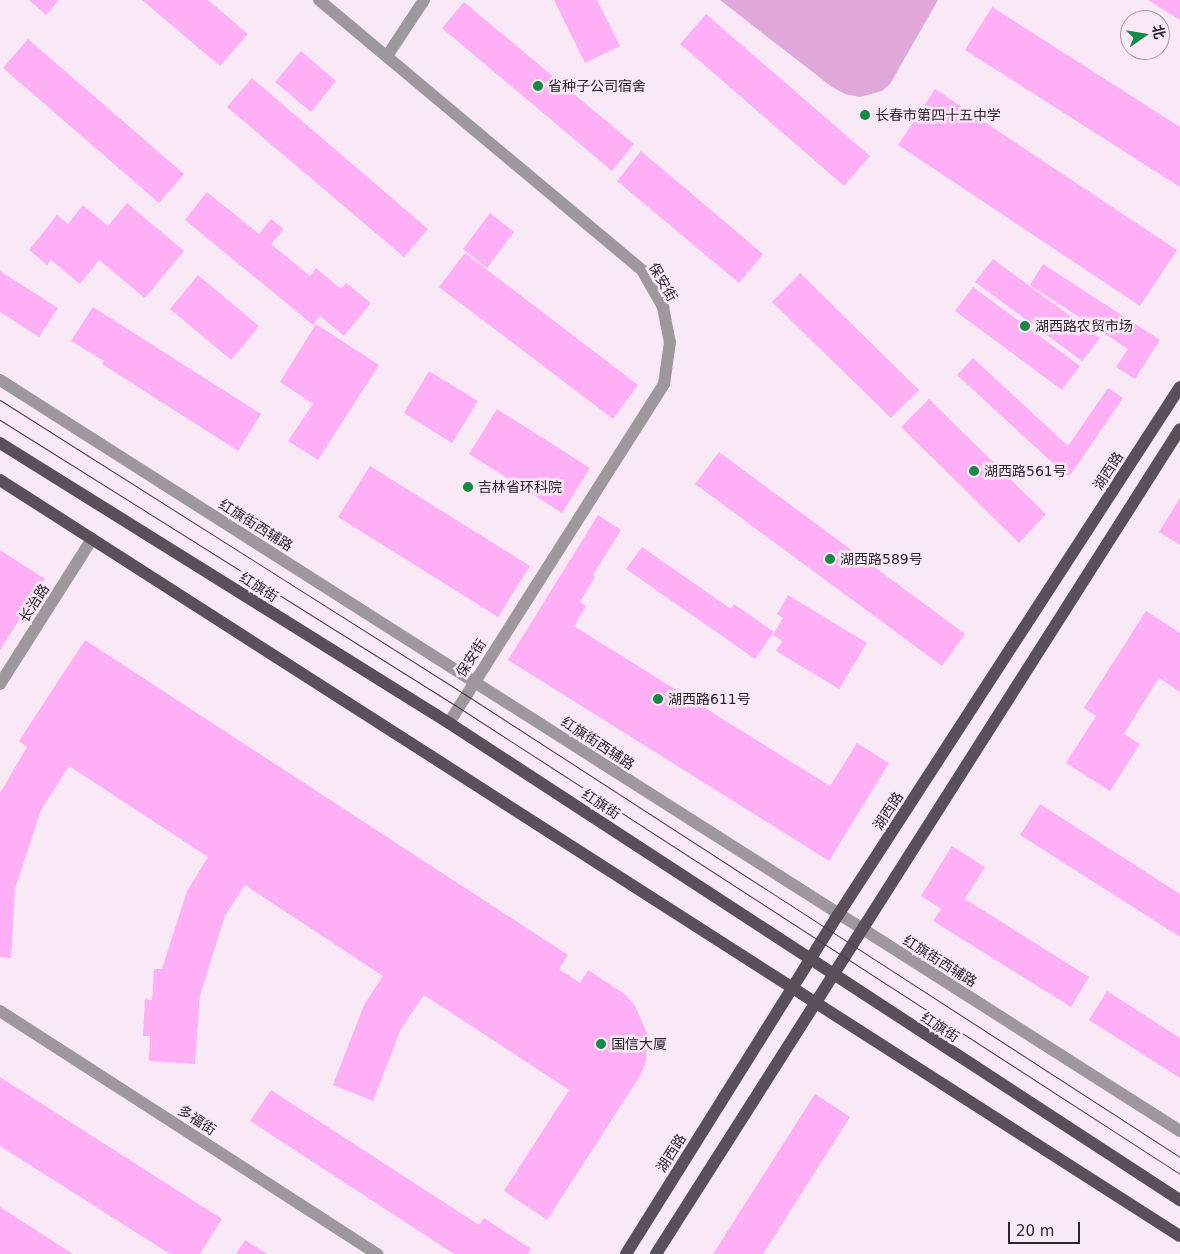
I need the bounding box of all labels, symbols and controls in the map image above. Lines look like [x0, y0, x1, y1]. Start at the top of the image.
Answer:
north arrow [1120, 10, 1170, 60]
text: 北 [1149, 23, 1168, 40]
place label: 省种子公司宿舍 [548, 78, 646, 94]
marker: 省种子公司宿舍 [532, 80, 544, 92]
place label: 长春市第四十五中学 [875, 107, 1001, 123]
marker: 长春市第四十五中学 [859, 109, 871, 121]
street label: 保安街 [645, 260, 681, 304]
place label: 湖西路农贸市场 [1035, 318, 1133, 334]
marker: 湖西路农贸市场 [1019, 320, 1031, 332]
street label: 湖西路 [1090, 449, 1126, 493]
place label: 湖西路561号 [984, 463, 1067, 479]
marker: 湖西路561号 [968, 465, 980, 477]
place label: 吉林省环科院 [478, 479, 562, 495]
marker: 吉林省环科院 [462, 481, 474, 493]
street label: 红旗街西辅路 [216, 496, 296, 554]
place label: 湖西路589号 [840, 551, 923, 567]
marker: 湖西路589号 [824, 553, 836, 565]
street label: 红旗街 [237, 569, 281, 605]
street label: 长治路 [16, 581, 52, 625]
street label: 保安街 [453, 636, 489, 680]
place label: 湖西路611号 [668, 691, 751, 707]
marker: 湖西路611号 [652, 693, 664, 705]
street label: 红旗街西辅路 [558, 713, 638, 773]
street label: 红旗街 [579, 786, 623, 822]
street label: 湖西路 [870, 789, 906, 833]
street label: 红旗街西辅路 [900, 932, 980, 990]
street label: 红旗街 [918, 1009, 962, 1045]
place label: 国信大厦 [611, 1036, 667, 1052]
marker: 国信大厦 [595, 1038, 607, 1050]
street label: 多福街 [175, 1102, 219, 1138]
street label: 湖西路 [653, 1131, 689, 1175]
scale bar [1010, 1212, 1082, 1244]
text: 20 m [1016, 1222, 1054, 1240]

